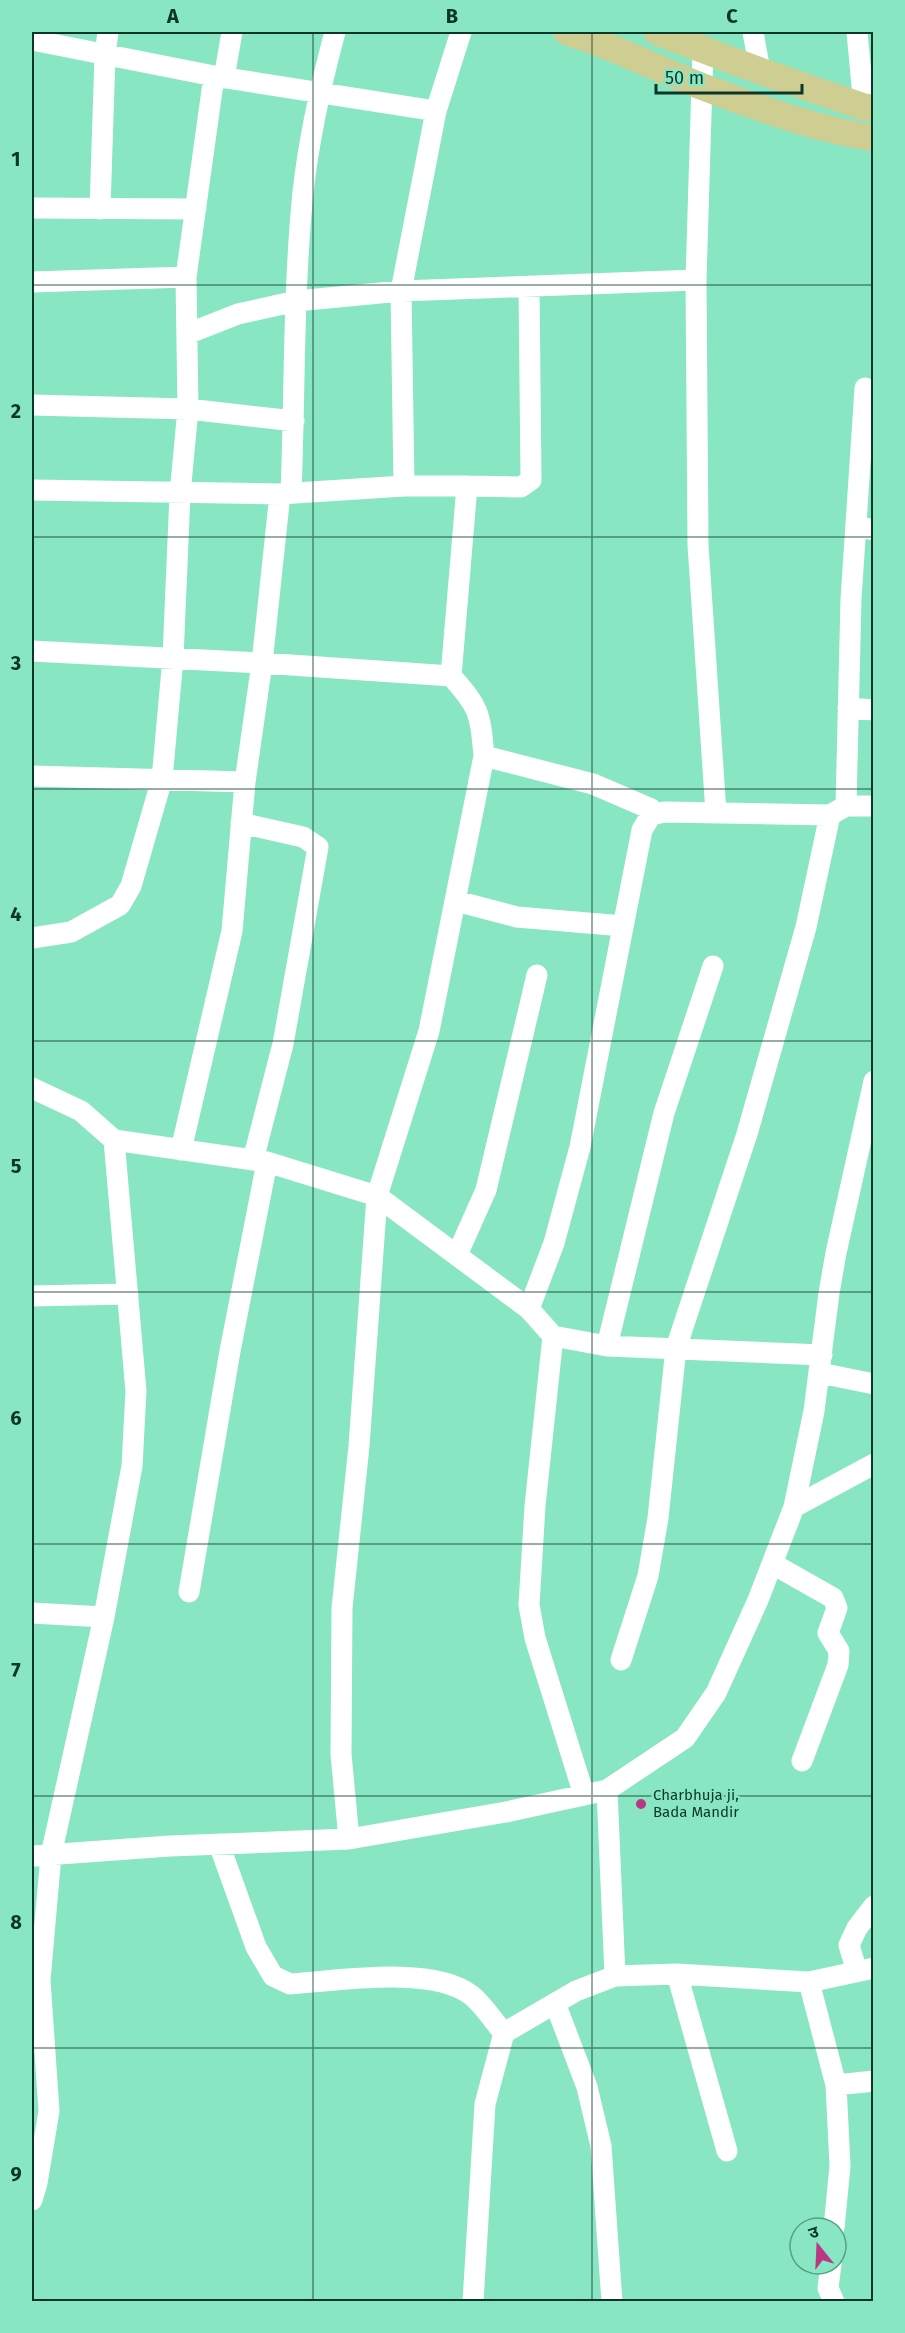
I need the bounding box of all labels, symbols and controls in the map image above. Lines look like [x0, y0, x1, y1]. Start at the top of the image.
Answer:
text: A [166, 4, 180, 28]
text: B [446, 4, 458, 28]
text: C [726, 4, 738, 28]
scale bar [656, 57, 802, 95]
text: 50 m [665, 67, 704, 89]
text: 1 [11, 147, 21, 171]
text: 2 [11, 399, 21, 423]
text: 3 [10, 651, 21, 675]
text: 4 [10, 902, 22, 926]
text: 5 [11, 1154, 22, 1178]
text: 6 [10, 1406, 22, 1430]
text: 7 [11, 1658, 21, 1682]
place label: Charbhuja ji, Bada Mandir [653, 1786, 739, 1821]
marker: Charbhuja ji, Bada Mandir [634, 1797, 648, 1811]
text: 8 [10, 1910, 22, 1934]
text: 9 [10, 2162, 22, 2186]
north arrow [788, 2216, 848, 2276]
text: उ [806, 2222, 822, 2243]

